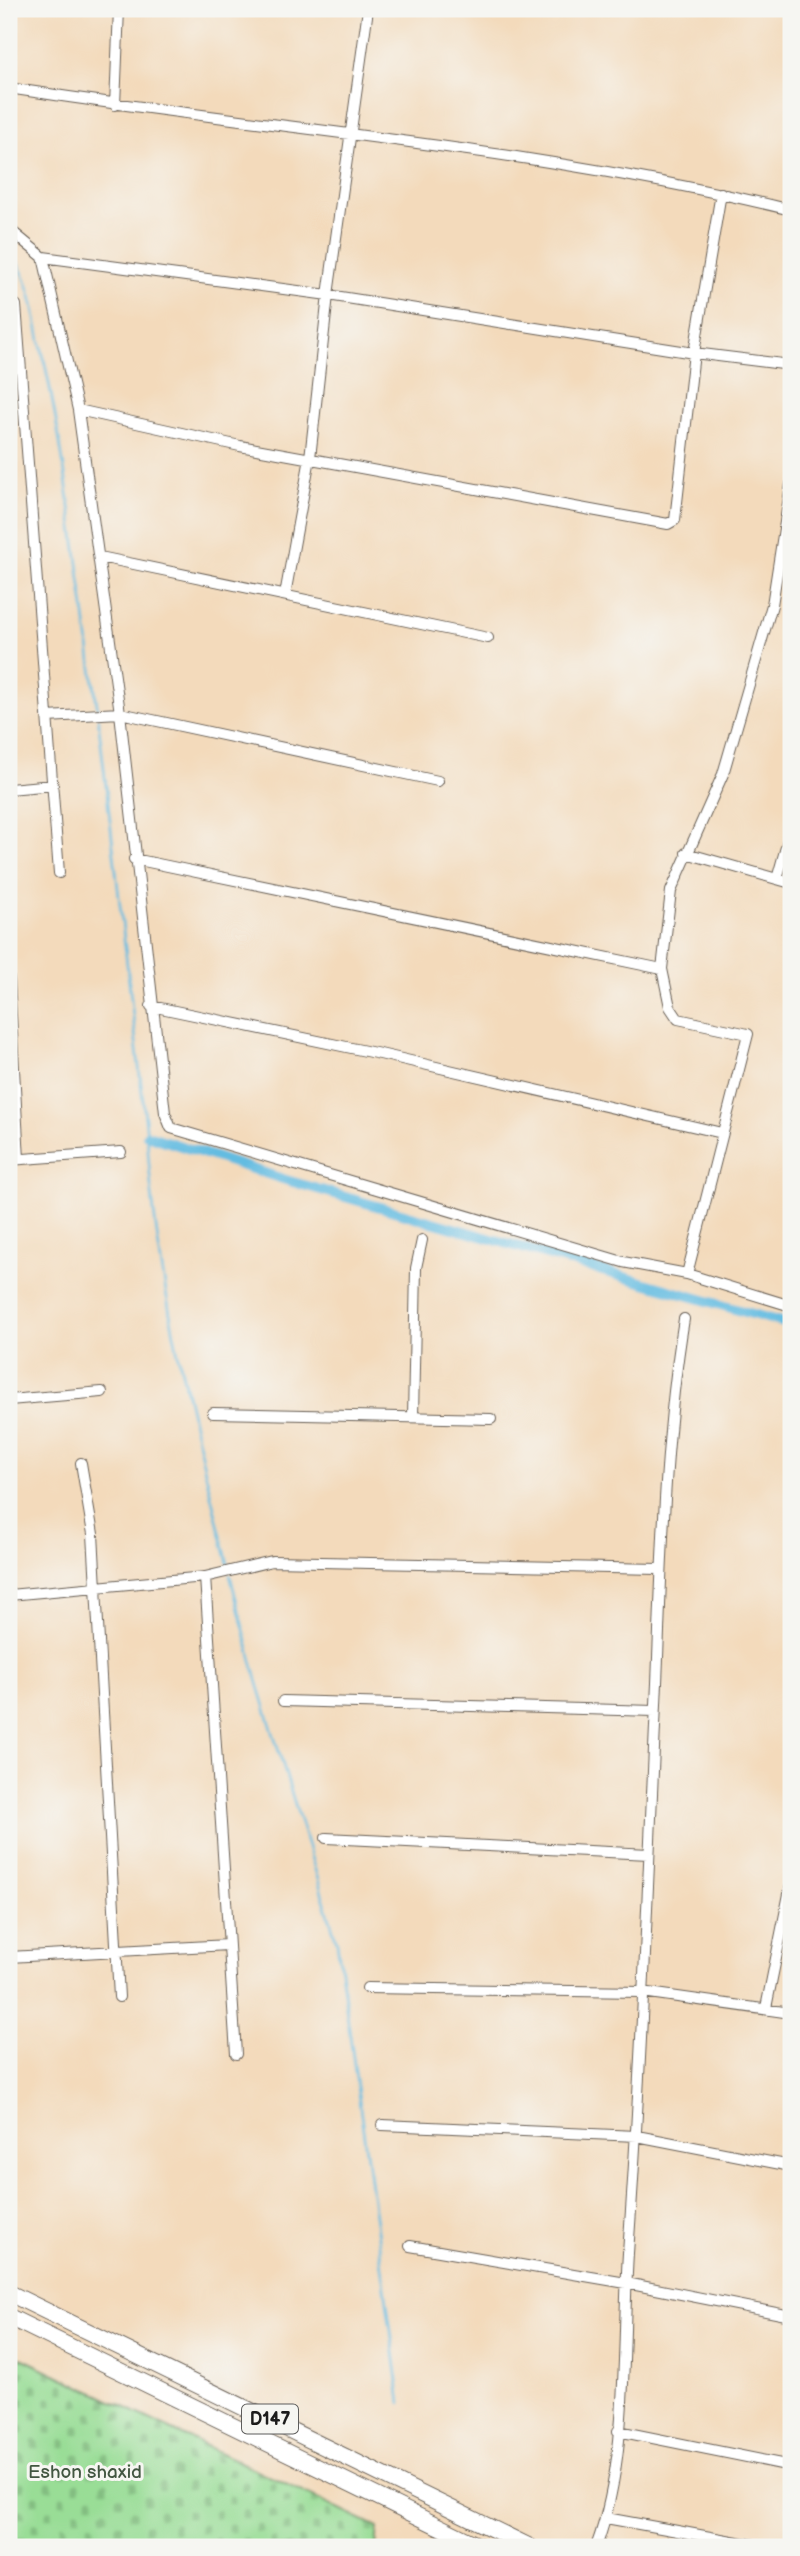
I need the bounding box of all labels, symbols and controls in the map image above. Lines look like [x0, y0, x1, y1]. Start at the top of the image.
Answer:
road number: D147 [242, 2404, 298, 2434]
park label: Eshon shaxid [28, 2461, 142, 2484]

